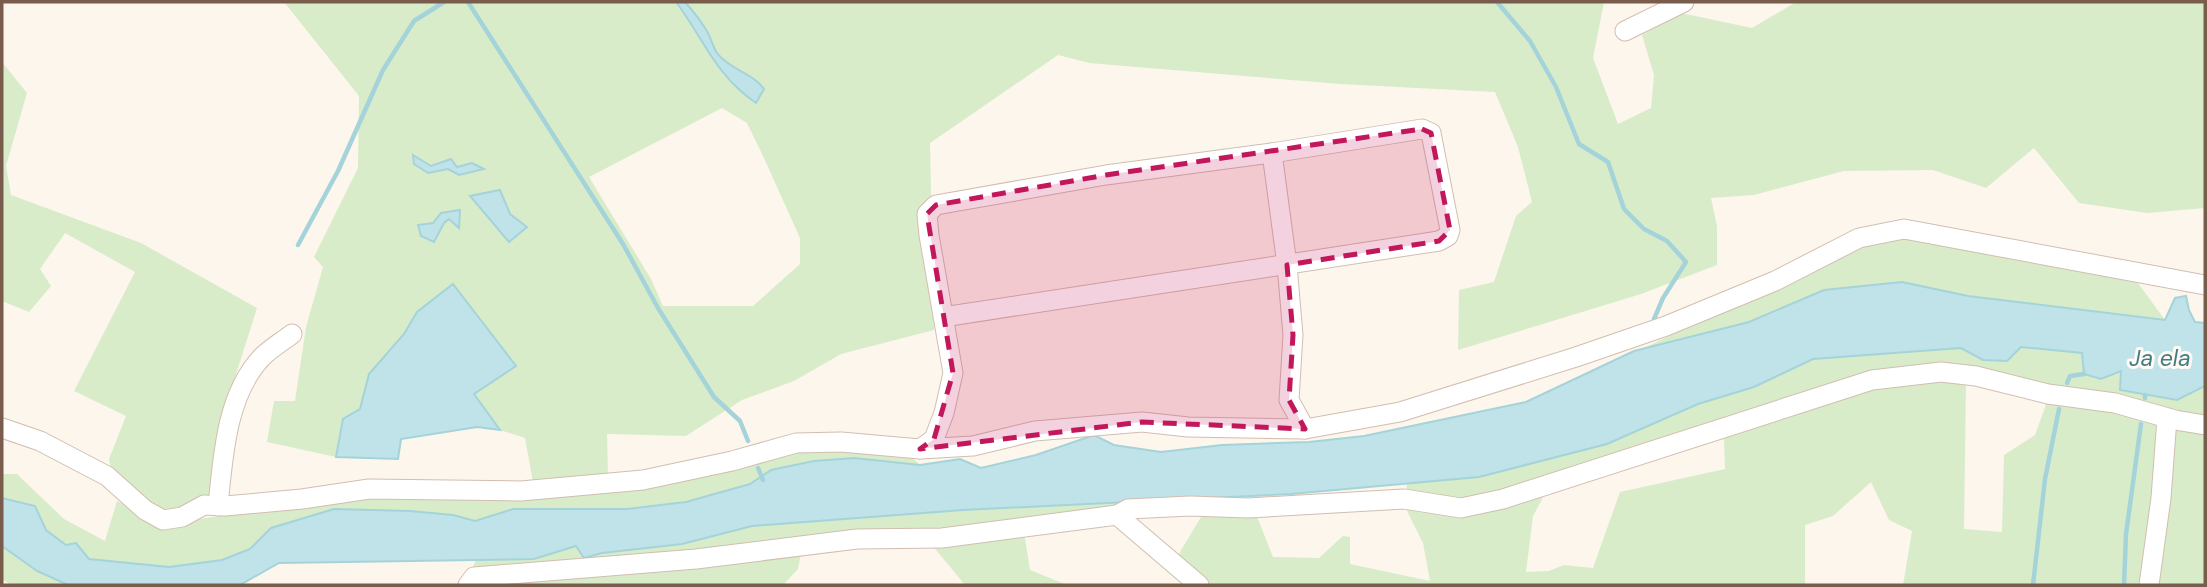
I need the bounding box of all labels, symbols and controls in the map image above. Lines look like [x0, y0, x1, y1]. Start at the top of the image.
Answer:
water label: Ja ela [2129, 343, 2191, 373]

